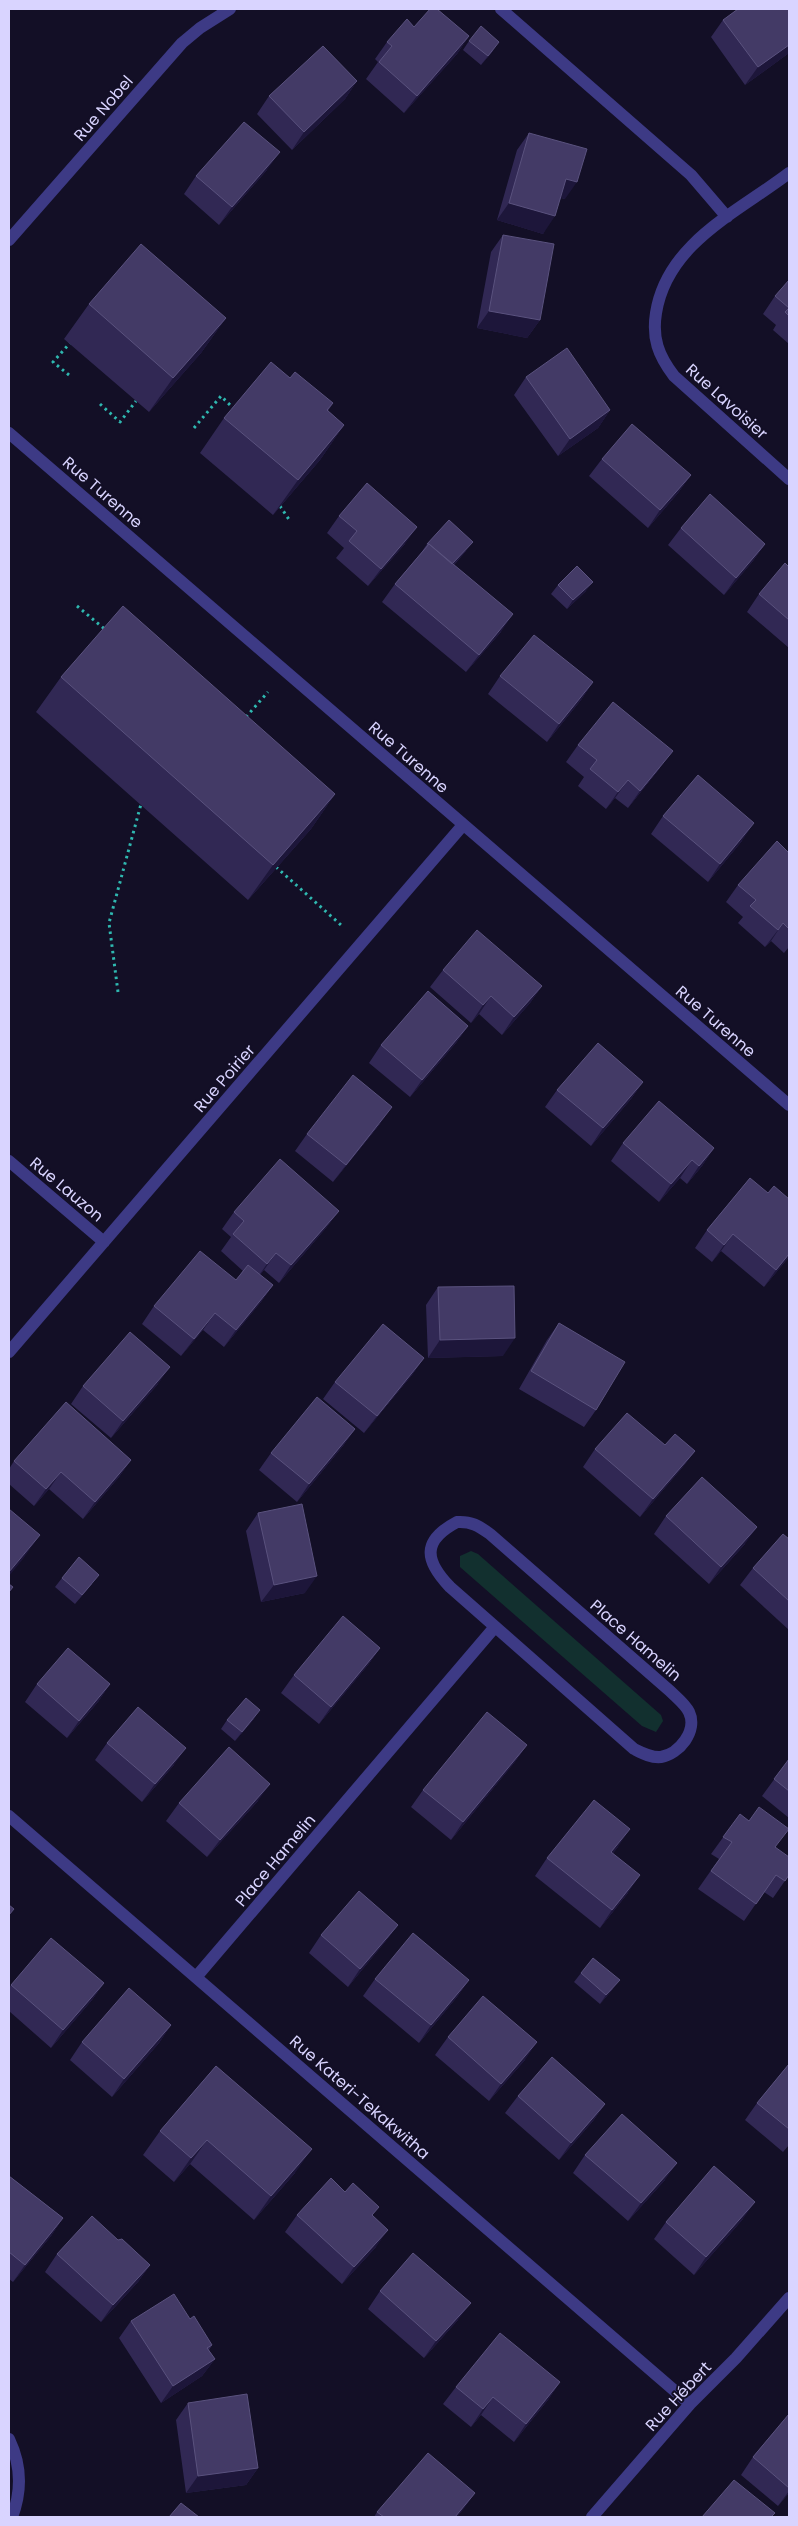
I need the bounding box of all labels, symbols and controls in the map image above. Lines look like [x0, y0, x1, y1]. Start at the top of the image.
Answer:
street label: Rue Nobel [68, 70, 138, 146]
street label: Rue Lavoisier [681, 358, 773, 444]
street label: Rue Turenne [58, 451, 148, 534]
street label: Rue Turenne [364, 716, 454, 799]
street label: Rue Turenne [671, 980, 761, 1063]
street label: Rue Poirier [188, 1039, 260, 1117]
street label: Rue Lauzon [25, 1152, 109, 1227]
street label: Place Hamelin [585, 1594, 686, 1687]
street label: Place Hamelin [230, 1809, 321, 1912]
street label: Rue Kateri-Tekakwitha [285, 2030, 435, 2165]
street label: Rue Hébert [640, 2356, 717, 2436]

